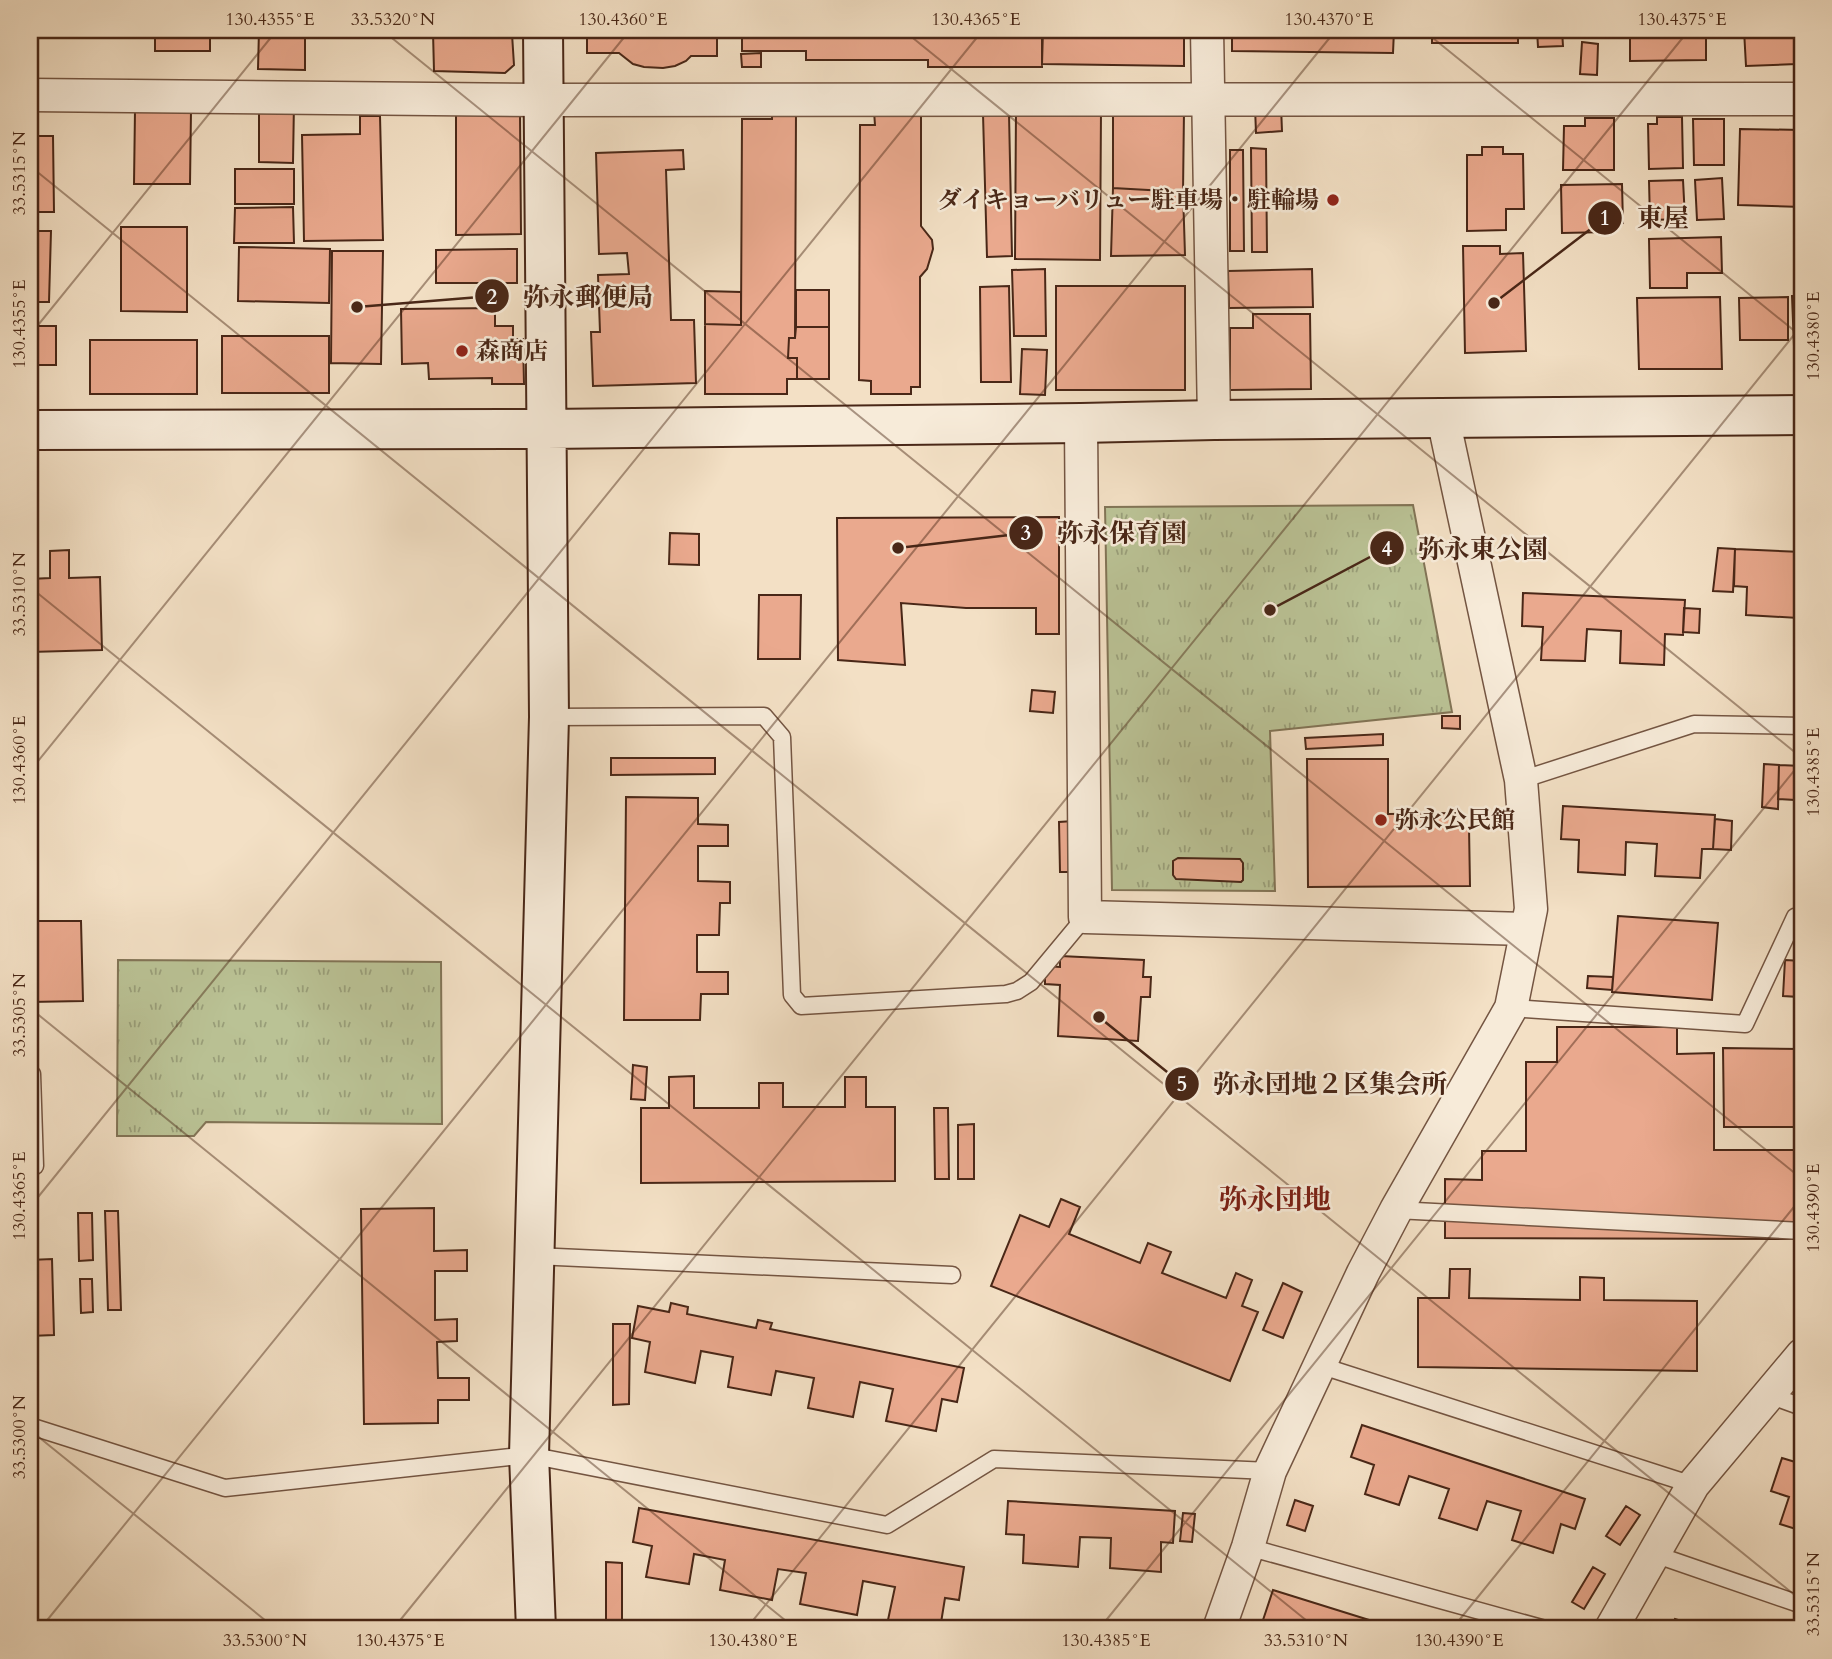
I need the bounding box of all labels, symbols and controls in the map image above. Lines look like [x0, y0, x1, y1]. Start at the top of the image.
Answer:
text: 130.4355°E [225, 7, 315, 32]
text: 33.5320°N [351, 7, 436, 32]
text: 130.4360°E [578, 7, 668, 32]
text: 130.4365°E [931, 7, 1021, 32]
text: 130.4370°E [1284, 7, 1374, 32]
text: 130.4375°E [1637, 7, 1727, 32]
text: 33.5315°N [7, 130, 32, 215]
place label: ダイキョーバリュー駐車場・駐輪場 [937, 184, 1319, 217]
marker: ダイキョーバリュー駐車場・駐輪場 [1325, 192, 1341, 208]
callout: 東屋 [1588, 194, 1703, 241]
text: 東屋 [1637, 201, 1689, 236]
text: 1 [1600, 204, 1610, 233]
callout: 弥永郵便局 [474, 273, 667, 320]
text: 130.4355°E [7, 279, 32, 369]
text: 弥永郵便局 [523, 280, 653, 315]
text: 2 [487, 283, 498, 312]
text: 130.4380°E [1801, 291, 1826, 381]
place label: 森商店 [476, 335, 548, 368]
marker: 森商店 [454, 343, 470, 359]
callout: 弥永保育園 [1008, 510, 1201, 557]
text: 弥永保育園 [1057, 516, 1187, 551]
text: 3 [1021, 519, 1031, 548]
callout: 弥永東公園 [1369, 525, 1562, 572]
text: 弥永東公園 [1418, 532, 1548, 567]
text: 4 [1382, 535, 1393, 564]
text: 33.5310°N [7, 551, 32, 636]
text: 130.4360°E [7, 715, 32, 805]
text: 130.4385°E [1801, 727, 1826, 817]
place label: 弥永公民館 [1395, 804, 1515, 837]
marker: 弥永公民館 [1373, 812, 1389, 828]
text: 33.5305°N [7, 972, 32, 1057]
callout: 弥永団地２区集会所 [1164, 1060, 1461, 1107]
text: 弥永団地２区集会所 [1213, 1067, 1447, 1102]
text: 5 [1177, 1070, 1187, 1099]
text: 130.4365°E [7, 1151, 32, 1241]
text: 130.4390°E [1801, 1163, 1826, 1253]
district label: 弥永団地 [1219, 1181, 1331, 1219]
text: 33.5300°N [7, 1394, 32, 1479]
text: 33.5315°N [1801, 1551, 1826, 1636]
text: 33.5300°N [223, 1628, 308, 1653]
text: 130.4375°E [355, 1628, 445, 1653]
text: 130.4380°E [708, 1628, 798, 1653]
text: 130.4385°E [1061, 1628, 1151, 1653]
text: 33.5310°N [1264, 1628, 1349, 1653]
text: 130.4390°E [1414, 1628, 1504, 1653]

